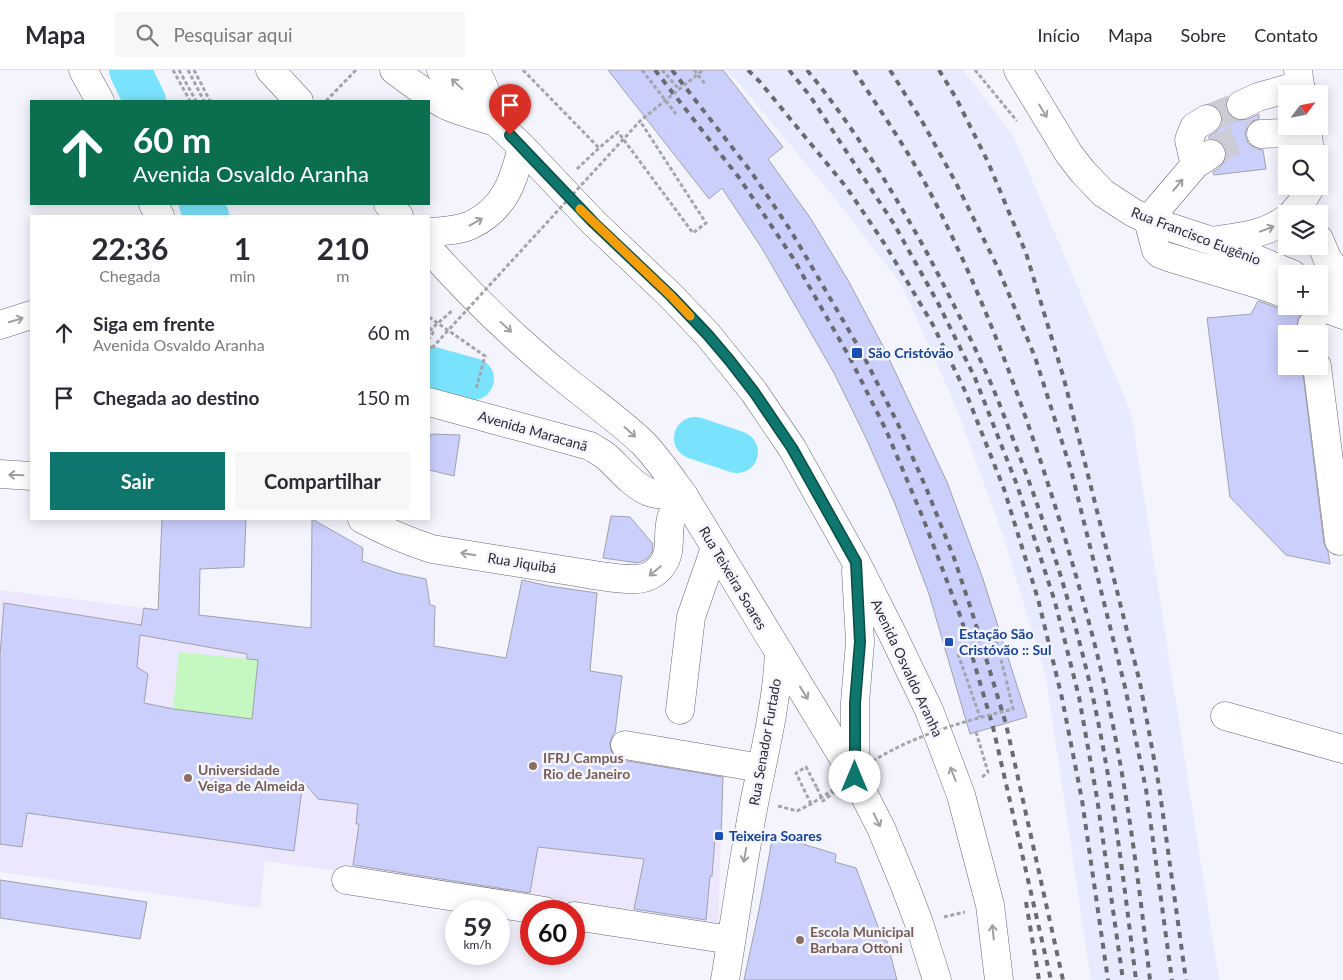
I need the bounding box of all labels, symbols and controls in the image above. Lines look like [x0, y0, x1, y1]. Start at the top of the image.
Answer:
search box [115, 12, 465, 57]
text: Mapa [25, 20, 85, 49]
icon: search [133, 21, 161, 49]
text: Pesquisar aqui [173, 23, 293, 46]
text: Início [1038, 24, 1080, 46]
text: Mapa [1108, 24, 1152, 46]
text: Sobre [1180, 24, 1226, 46]
text: Contato [1254, 24, 1318, 46]
one-way arrow [450, 78, 463, 90]
pin [489, 84, 531, 135]
north arrow [1278, 85, 1328, 135]
map controls [1278, 85, 1328, 375]
icon: arrive [496, 91, 524, 119]
one-way arrow [1039, 104, 1049, 118]
text: 60 m [133, 118, 211, 160]
icon: ahead [50, 120, 115, 185]
button: search [1278, 145, 1328, 195]
text: Avenida Osvaldo Aranha [133, 160, 369, 187]
one-way arrow [1172, 179, 1184, 192]
street label: Rua Francisco Eugênio [1129, 203, 1263, 268]
button: layers [1278, 205, 1328, 255]
one-way arrow [468, 216, 482, 226]
one-way arrow [1259, 224, 1274, 233]
text: 22:36 [91, 230, 168, 266]
text: 1 [234, 230, 251, 266]
text: 210 [317, 230, 369, 266]
button: + [1278, 265, 1328, 315]
text: Chegada [99, 266, 160, 285]
text: min [230, 266, 256, 285]
text: m [336, 266, 349, 285]
text: Siga em frente [93, 312, 215, 335]
one-way arrow [7, 315, 23, 325]
icon: ahead [50, 319, 78, 347]
text: 60 m [367, 321, 410, 344]
one-way arrow [499, 321, 512, 333]
button: − [1278, 325, 1328, 375]
text: Avenida Osvaldo Aranha [93, 335, 265, 354]
place label: São Cristóvão [868, 344, 954, 361]
marker: São Cristóvão [850, 346, 864, 360]
icon: arrive [50, 384, 78, 412]
text: Chegada ao destino [93, 386, 259, 409]
text: 150 m [356, 386, 410, 409]
street label: Avenida Maracanã [476, 407, 590, 454]
one-way arrow [624, 426, 637, 438]
button: Sair [50, 452, 225, 510]
button: Compartilhar [235, 452, 410, 510]
one-way arrow [8, 470, 24, 480]
street label: Rua Teixeira Soares [696, 523, 771, 632]
one-way arrow [460, 549, 476, 559]
street label: Rua Jiquibá [486, 549, 558, 576]
one-way arrow [649, 565, 662, 576]
street label: Avenida Osvaldo Aranha [868, 596, 947, 739]
place label: Estação São Cristóvão :: Sul [959, 625, 1051, 658]
marker: Estação São Cristóvão :: Sul [943, 636, 955, 648]
street label: Rua Senador Furtado [745, 677, 784, 807]
one-way arrow [799, 686, 809, 700]
place label: IFRJ Campus Rio de Janeiro [543, 749, 630, 782]
position arrow [828, 750, 880, 802]
marker: IFRJ Campus Rio de Janeiro [527, 760, 539, 772]
place label: Universidade Veiga de Almeida [197, 761, 305, 794]
one-way arrow [948, 767, 957, 782]
marker: Universidade Veiga de Almeida [182, 772, 194, 784]
one-way arrow [872, 813, 882, 828]
place label: Teixeira Soares [729, 827, 822, 844]
marker: Teixeira Soares [713, 830, 725, 842]
one-way arrow [740, 847, 750, 863]
speed limit sign: 60 [520, 900, 585, 965]
text: 59 [463, 911, 492, 941]
place label: Escola Municipal Barbara Ottoni [810, 923, 914, 956]
one-way arrow [988, 924, 998, 940]
marker: Escola Municipal Barbara Ottoni [794, 934, 806, 946]
text: km/h [463, 937, 492, 952]

